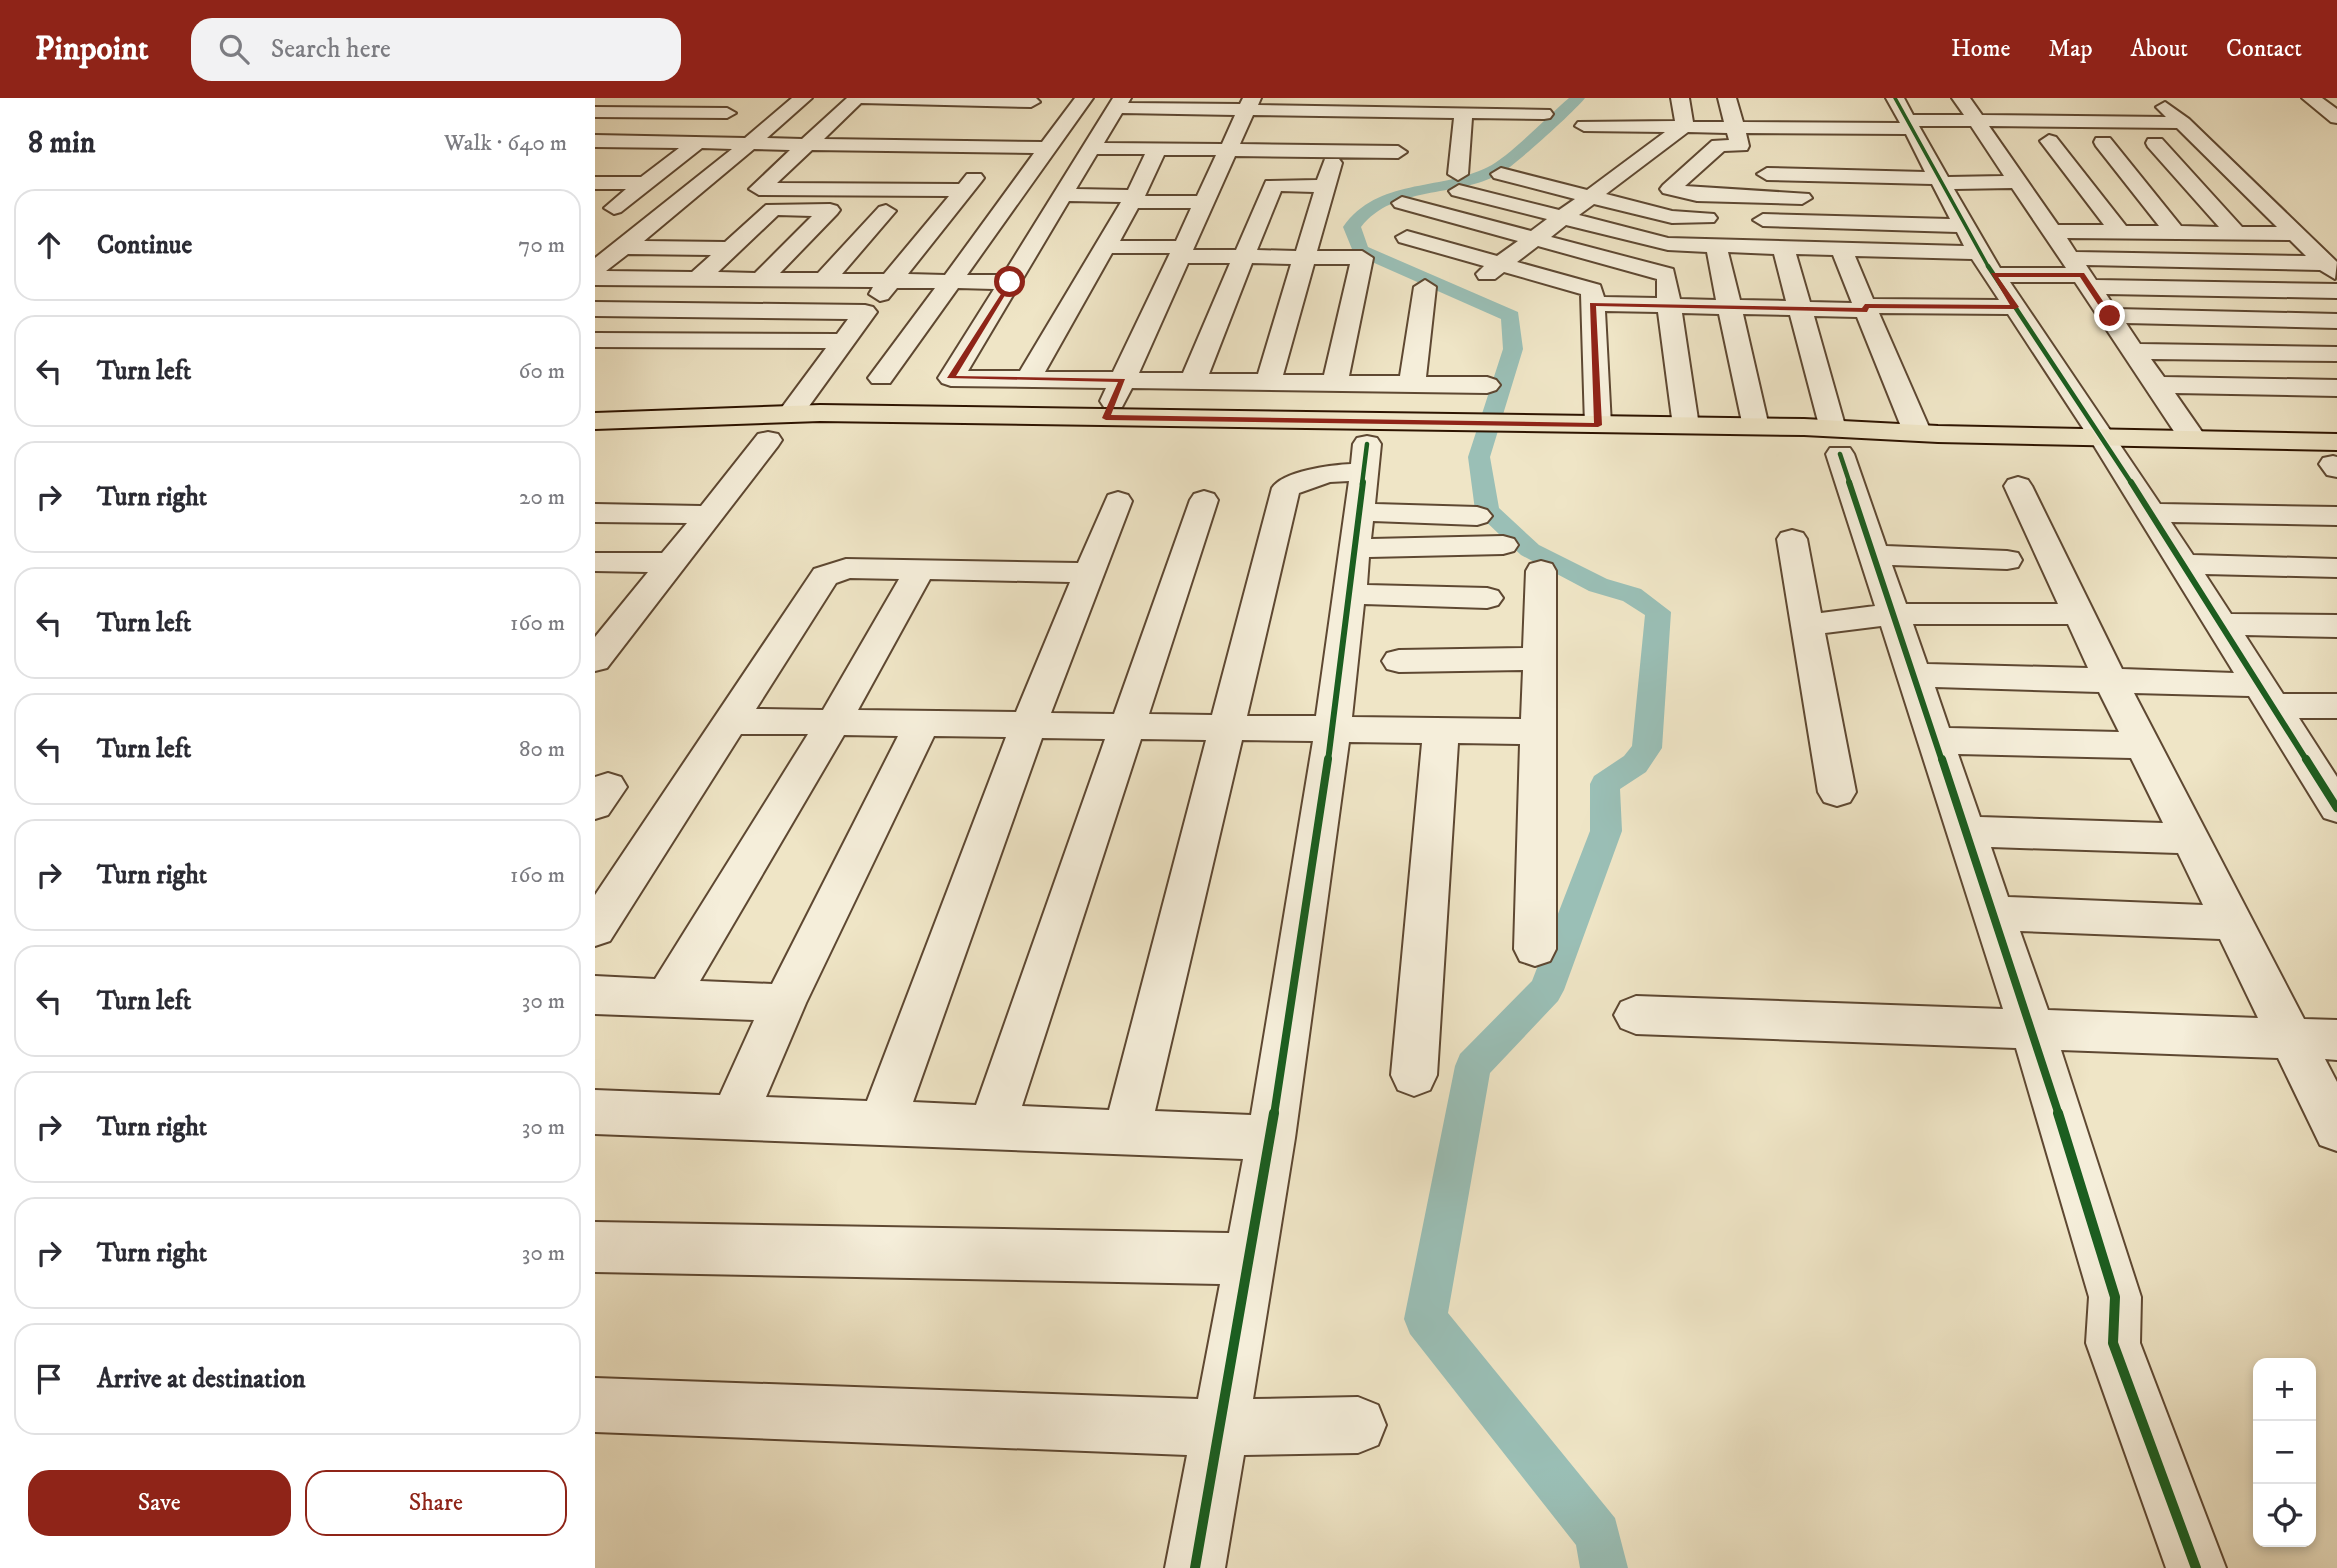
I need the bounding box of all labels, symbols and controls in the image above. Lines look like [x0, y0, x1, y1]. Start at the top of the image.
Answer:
search box [191, 18, 681, 81]
text: Pinpoint [35, 29, 149, 70]
icon: search [215, 30, 253, 68]
text: Search here [271, 33, 391, 66]
text: Home [1951, 34, 2010, 64]
text: Map [2048, 34, 2093, 64]
text: About [2131, 34, 2188, 64]
text: Contact [2226, 34, 2302, 64]
text: 8 min [28, 125, 95, 162]
text: Walk · 640 m [444, 129, 567, 158]
icon: ahead [30, 226, 68, 264]
text: Continue [97, 229, 192, 262]
text: 70 m [518, 231, 565, 260]
route start [994, 266, 1025, 297]
route end [2094, 300, 2125, 331]
icon: left [30, 352, 68, 390]
text: Turn left [97, 355, 191, 388]
text: 60 m [518, 357, 565, 386]
icon: right [30, 478, 68, 516]
text: Turn right [97, 481, 207, 514]
text: 20 m [519, 483, 565, 512]
icon: left [30, 604, 68, 642]
text: Turn left [97, 607, 191, 640]
text: 160 m [510, 609, 565, 638]
icon: left [30, 730, 68, 768]
text: Turn left [97, 733, 191, 766]
text: 80 m [519, 735, 565, 764]
icon: right [30, 856, 68, 894]
text: Turn right [97, 859, 207, 892]
text: 160 m [510, 861, 565, 890]
icon: left [30, 982, 68, 1020]
text: Turn left [97, 985, 191, 1018]
text: 30 m [522, 987, 565, 1016]
icon: right [30, 1108, 68, 1146]
text: Turn right [97, 1111, 207, 1144]
text: 30 m [522, 1113, 565, 1142]
icon: right [30, 1234, 68, 1272]
text: Turn right [97, 1237, 207, 1270]
text: 30 m [522, 1239, 565, 1268]
map controls [2253, 1358, 2316, 1547]
button: + [2253, 1358, 2316, 1421]
icon: arrive [30, 1360, 68, 1398]
text: Arrive at destination [97, 1363, 306, 1396]
button: − [2253, 1421, 2316, 1484]
button: Save [28, 1470, 291, 1536]
button: Share [305, 1470, 567, 1536]
button: locate [2253, 1484, 2316, 1547]

